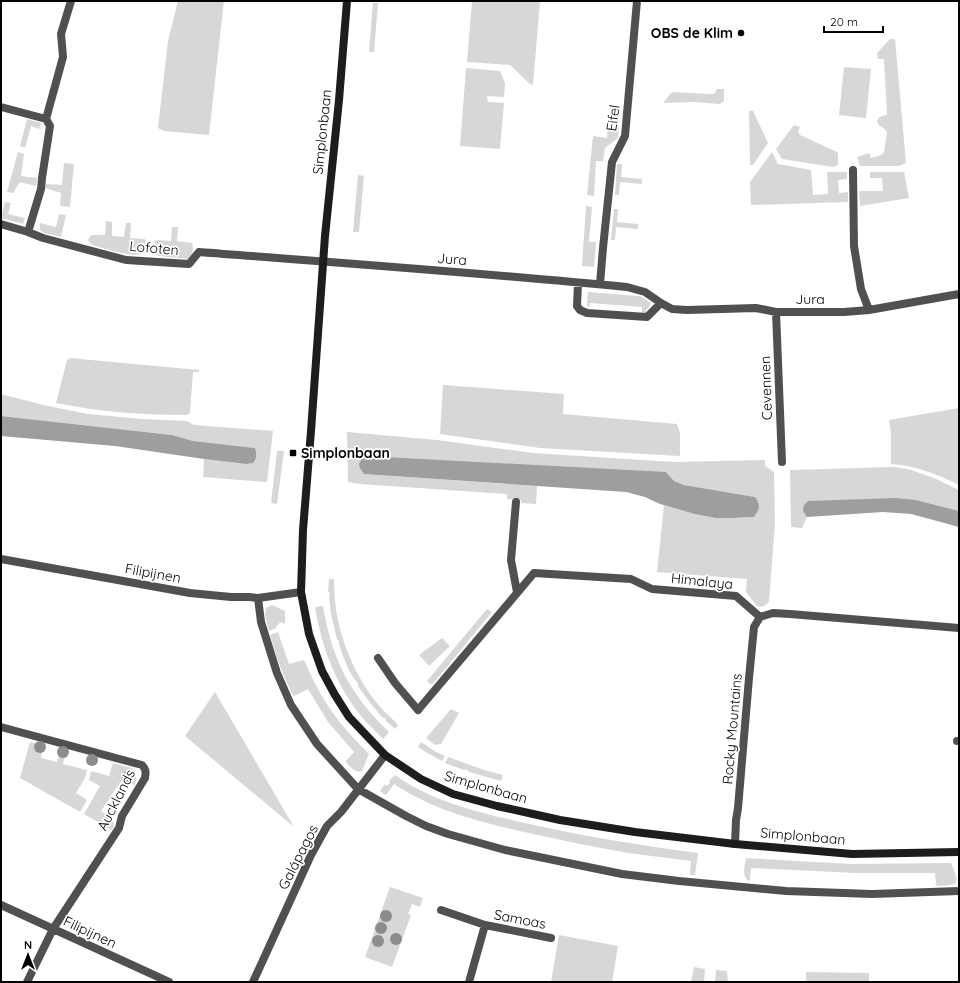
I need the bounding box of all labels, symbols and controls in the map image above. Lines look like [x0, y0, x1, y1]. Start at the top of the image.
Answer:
scale bar [824, 8, 883, 34]
text: 20 m [830, 14, 858, 29]
place label: OBS de Klim [651, 24, 733, 42]
marker: OBS de Klim [736, 28, 746, 38]
street label: Simplonbaan [309, 89, 335, 175]
street label: Eifel [602, 104, 624, 132]
street label: Lofoten [129, 237, 179, 259]
street label: Jura [436, 249, 468, 269]
street label: Jura [795, 290, 825, 308]
street label: Cevennen [756, 355, 776, 421]
place label: Simplonbaan [301, 444, 390, 462]
marker: Simplonbaan [288, 448, 298, 458]
street label: Filipijnen [124, 559, 182, 587]
street label: Himalaya [670, 569, 734, 593]
street label: Rocky Mountains [718, 673, 746, 785]
street label: Aucklands [93, 766, 139, 834]
street label: Simplonbaan [442, 767, 530, 807]
street label: Galápagos [274, 821, 322, 893]
street label: Simplonbaan [760, 823, 846, 849]
street label: Samoas [492, 905, 548, 933]
street label: Filipijnen [61, 912, 119, 952]
north arrow [8, 935, 48, 975]
text: N [24, 938, 32, 952]

